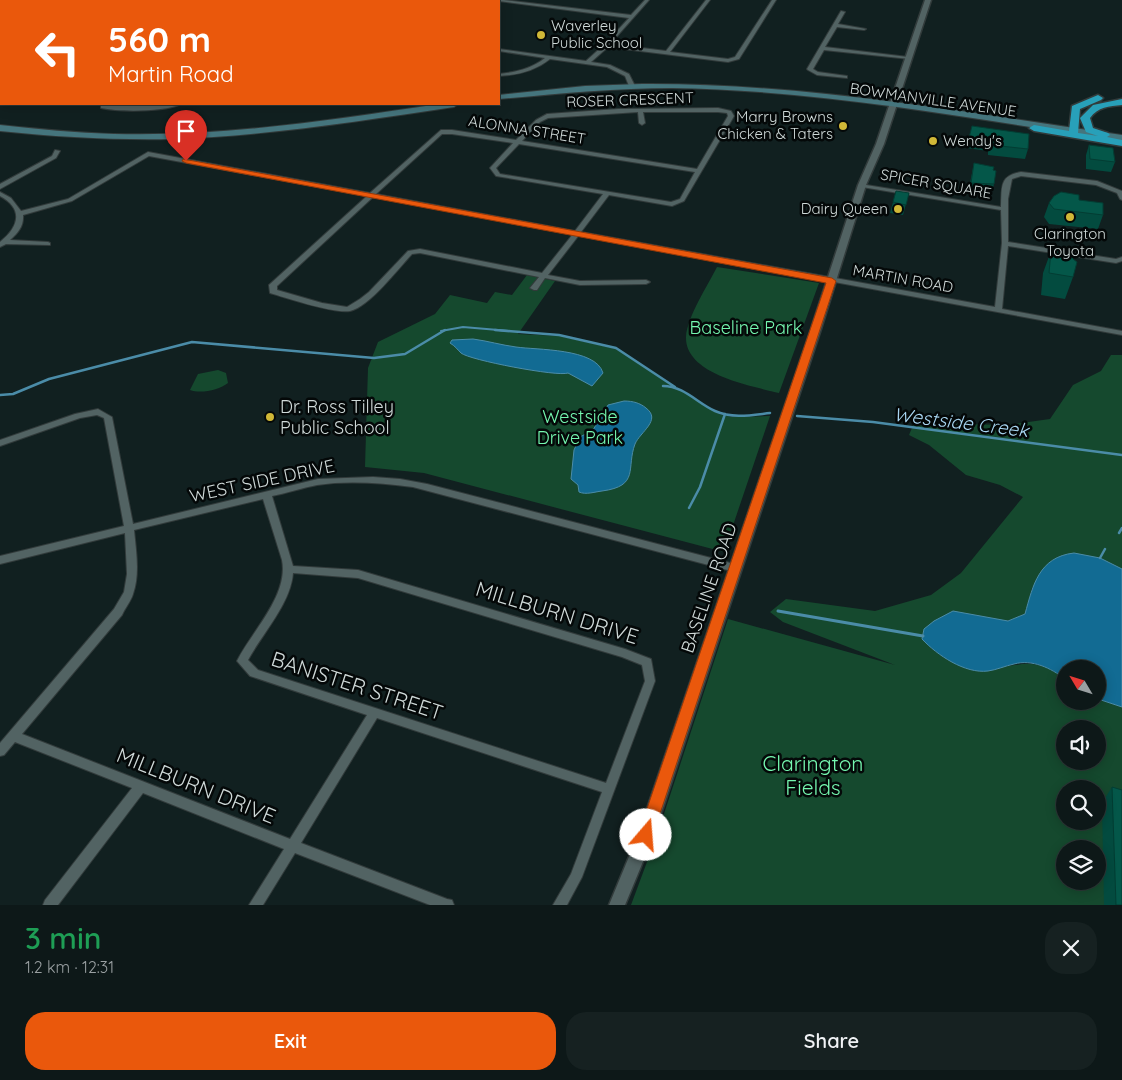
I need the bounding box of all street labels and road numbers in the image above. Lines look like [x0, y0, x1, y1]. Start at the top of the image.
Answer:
street label: BOWMANVILLE AVENUE [849, 78, 1018, 121]
street label: ROSER CRESCENT [566, 88, 694, 111]
street label: ALONNA STREET [467, 111, 587, 148]
street label: SPICER SQUARE [879, 164, 993, 203]
street label: MARTIN ROAD [851, 260, 955, 297]
street label: WEST SIDE DRIVE [187, 454, 337, 507]
street label: BASELINE ROAD [675, 520, 742, 656]
street label: MILLBURN DRIVE [473, 575, 642, 649]
street label: BANISTER STREET [268, 645, 446, 725]
street label: MILLBURN DRIVE [113, 741, 280, 829]

